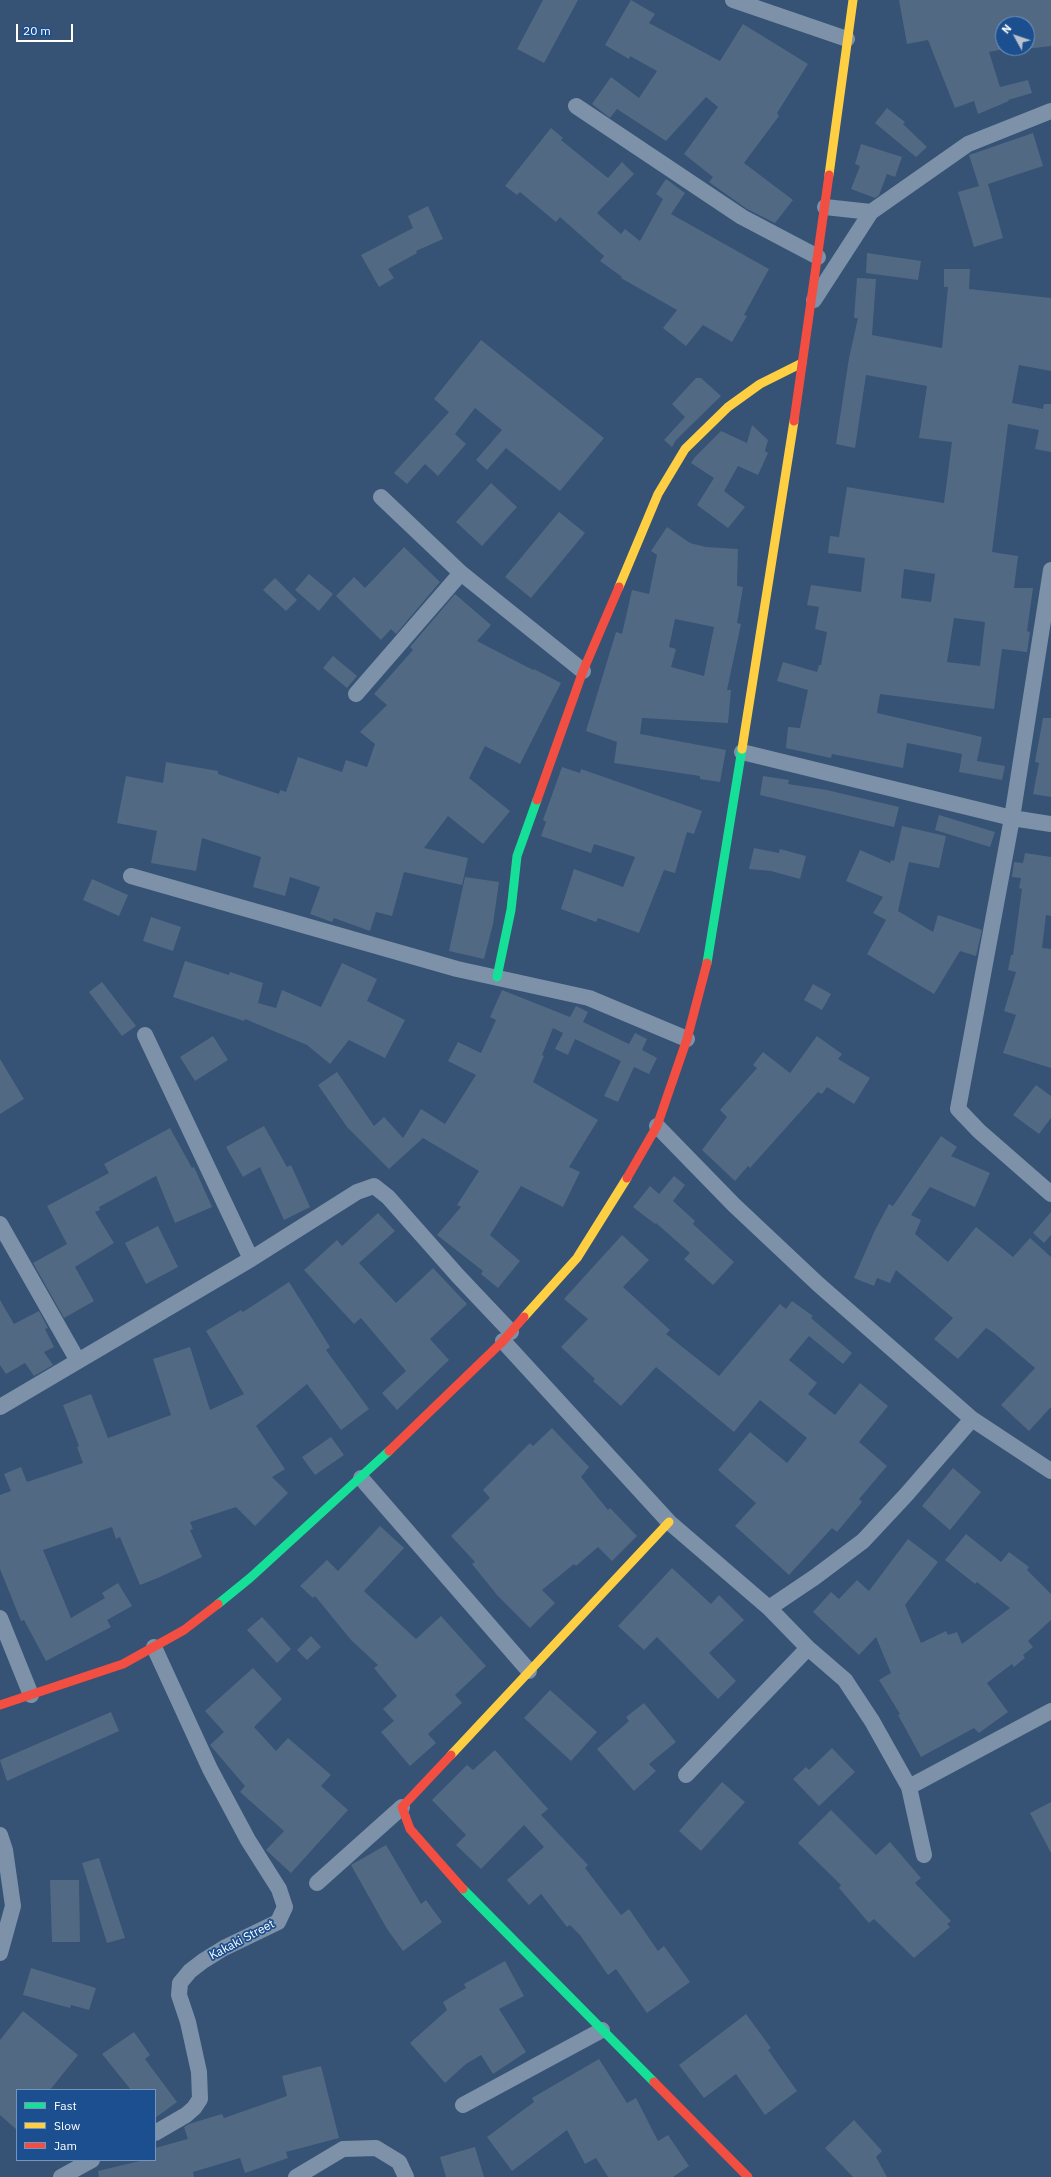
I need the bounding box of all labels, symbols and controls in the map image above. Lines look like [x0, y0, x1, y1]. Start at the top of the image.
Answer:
scale bar [18, 16, 75, 42]
north arrow [995, 16, 1035, 56]
text: N [999, 21, 1014, 36]
text: 20 m [23, 23, 51, 38]
street label: Kakaki Street [207, 1917, 277, 1963]
legend [16, 2089, 156, 2161]
text: Fast [54, 2098, 77, 2113]
text: Slow [54, 2118, 80, 2133]
text: Jam [54, 2138, 77, 2153]

